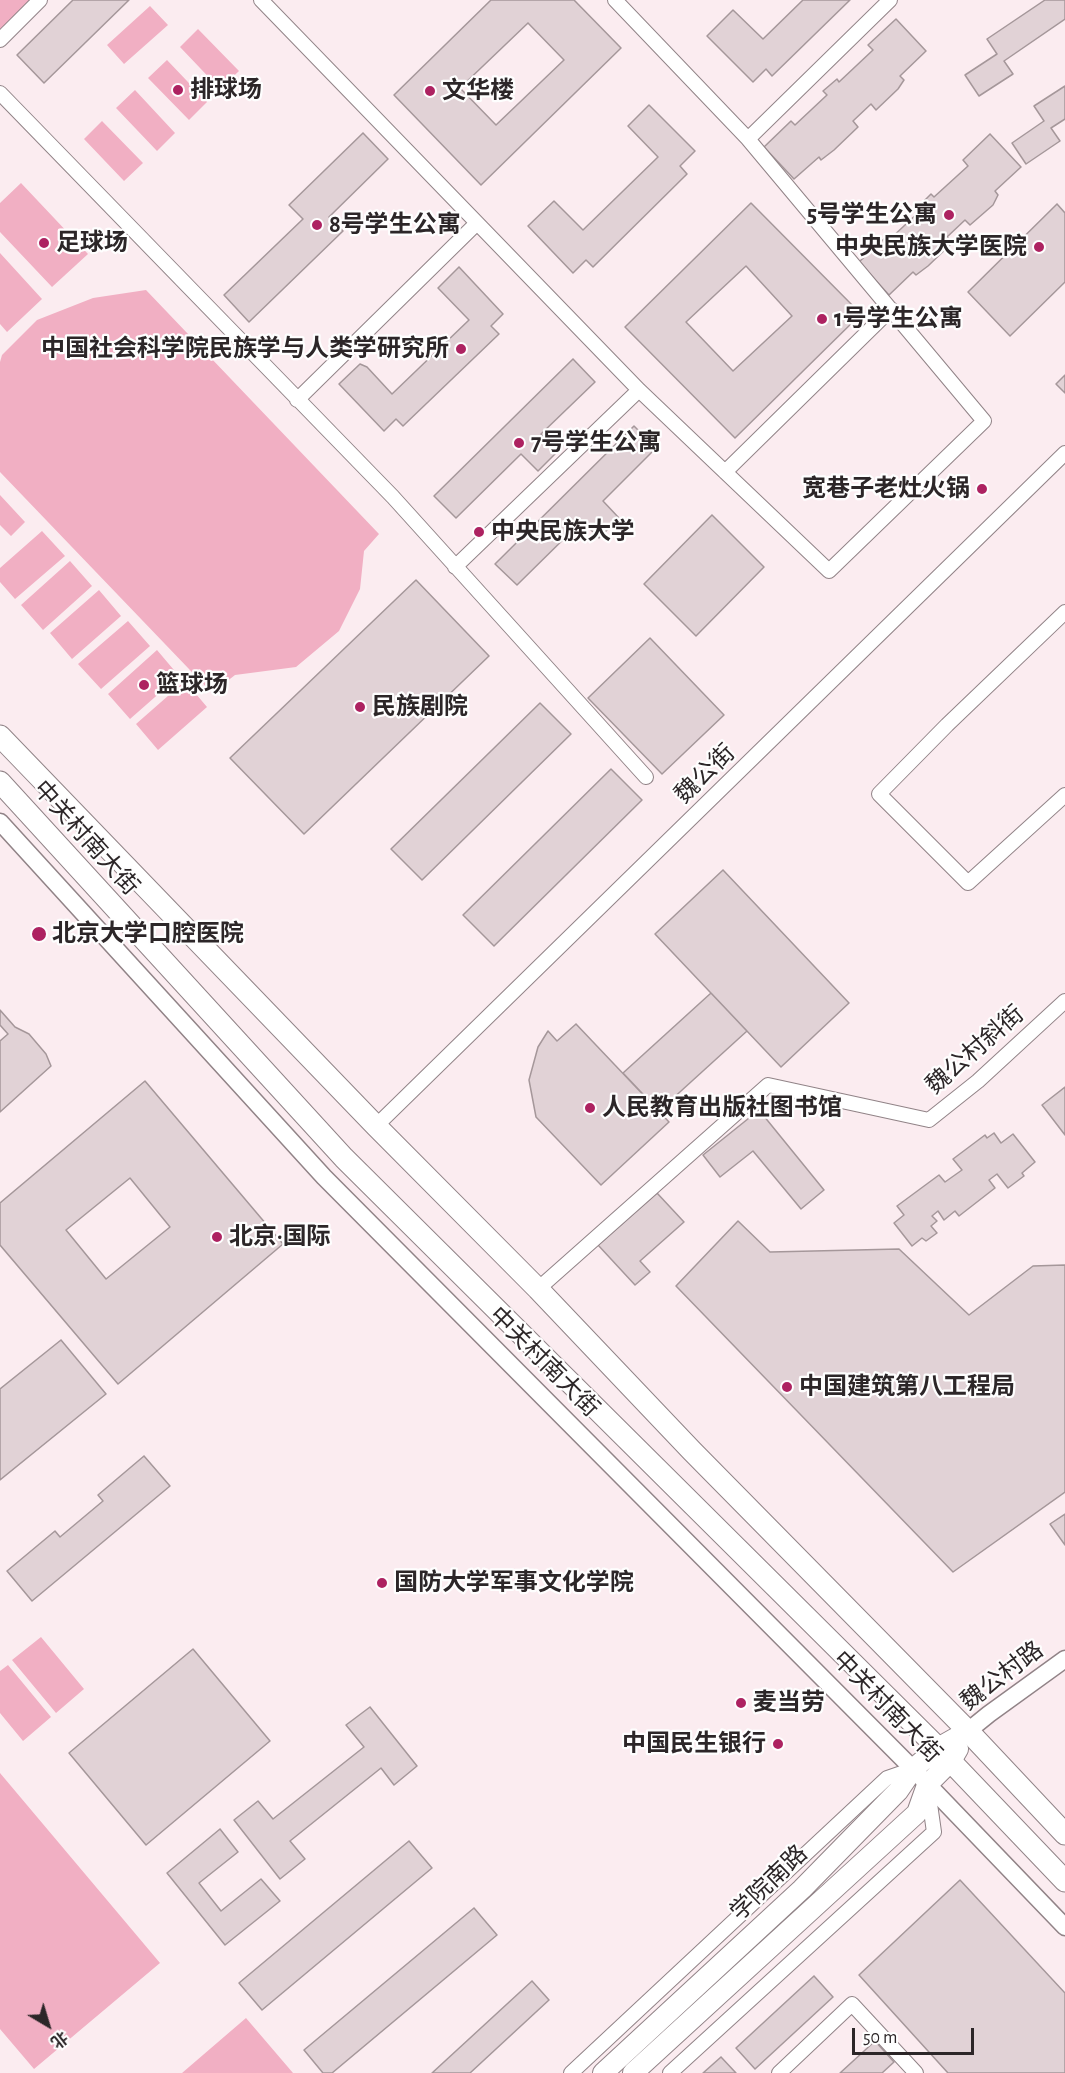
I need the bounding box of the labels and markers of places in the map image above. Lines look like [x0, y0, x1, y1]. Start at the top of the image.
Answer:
place label: 排球场 [190, 76, 262, 104]
place label: 文华楼 [442, 77, 514, 105]
marker: 排球场 [171, 83, 185, 97]
marker: 文华楼 [423, 84, 437, 98]
place label: 5号学生公寓 [807, 201, 937, 229]
marker: 5号学生公寓 [942, 208, 956, 222]
place label: 8号学生公寓 [329, 211, 461, 239]
marker: 8号学生公寓 [310, 218, 324, 232]
place label: 足球场 [56, 229, 128, 257]
place label: 中央民族大学医院 [835, 233, 1027, 261]
marker: 足球场 [37, 236, 51, 250]
marker: 中央民族大学医院 [1032, 240, 1046, 254]
place label: 1号学生公寓 [834, 305, 963, 333]
marker: 1号学生公寓 [815, 312, 829, 326]
place label: 中国社会科学院民族学与人类学研究所 [41, 335, 449, 363]
marker: 中国社会科学院民族学与人类学研究所 [454, 342, 468, 356]
place label: 7号学生公寓 [531, 429, 661, 457]
marker: 7号学生公寓 [512, 436, 526, 450]
place label: 宽巷子老灶火锅 [802, 475, 970, 503]
marker: 宽巷子老灶火锅 [975, 482, 989, 496]
place label: 中央民族大学 [491, 518, 635, 546]
marker: 中央民族大学 [472, 525, 486, 539]
place label: 篮球场 [156, 671, 228, 699]
marker: 篮球场 [137, 678, 151, 692]
place label: 民族剧院 [372, 693, 468, 721]
marker: 民族剧院 [353, 700, 367, 714]
place label: 北京大学口腔医院 [52, 920, 244, 948]
marker: 北京大学口腔医院 [30, 925, 48, 943]
place label: 人民教育出版社图书馆 [602, 1094, 842, 1122]
marker: 人民教育出版社图书馆 [583, 1101, 597, 1115]
place label: 北京·国际 [229, 1223, 330, 1251]
marker: 北京·国际 [210, 1230, 224, 1244]
place label: 中国建筑第八工程局 [799, 1373, 1015, 1401]
marker: 中国建筑第八工程局 [780, 1380, 794, 1394]
place label: 国防大学军事文化学院 [394, 1569, 634, 1597]
marker: 国防大学军事文化学院 [375, 1576, 389, 1590]
place label: 麦当劳 [753, 1689, 825, 1717]
marker: 麦当劳 [734, 1696, 748, 1710]
place label: 中国民生银行 [622, 1730, 766, 1758]
marker: 中国民生银行 [771, 1737, 785, 1751]

